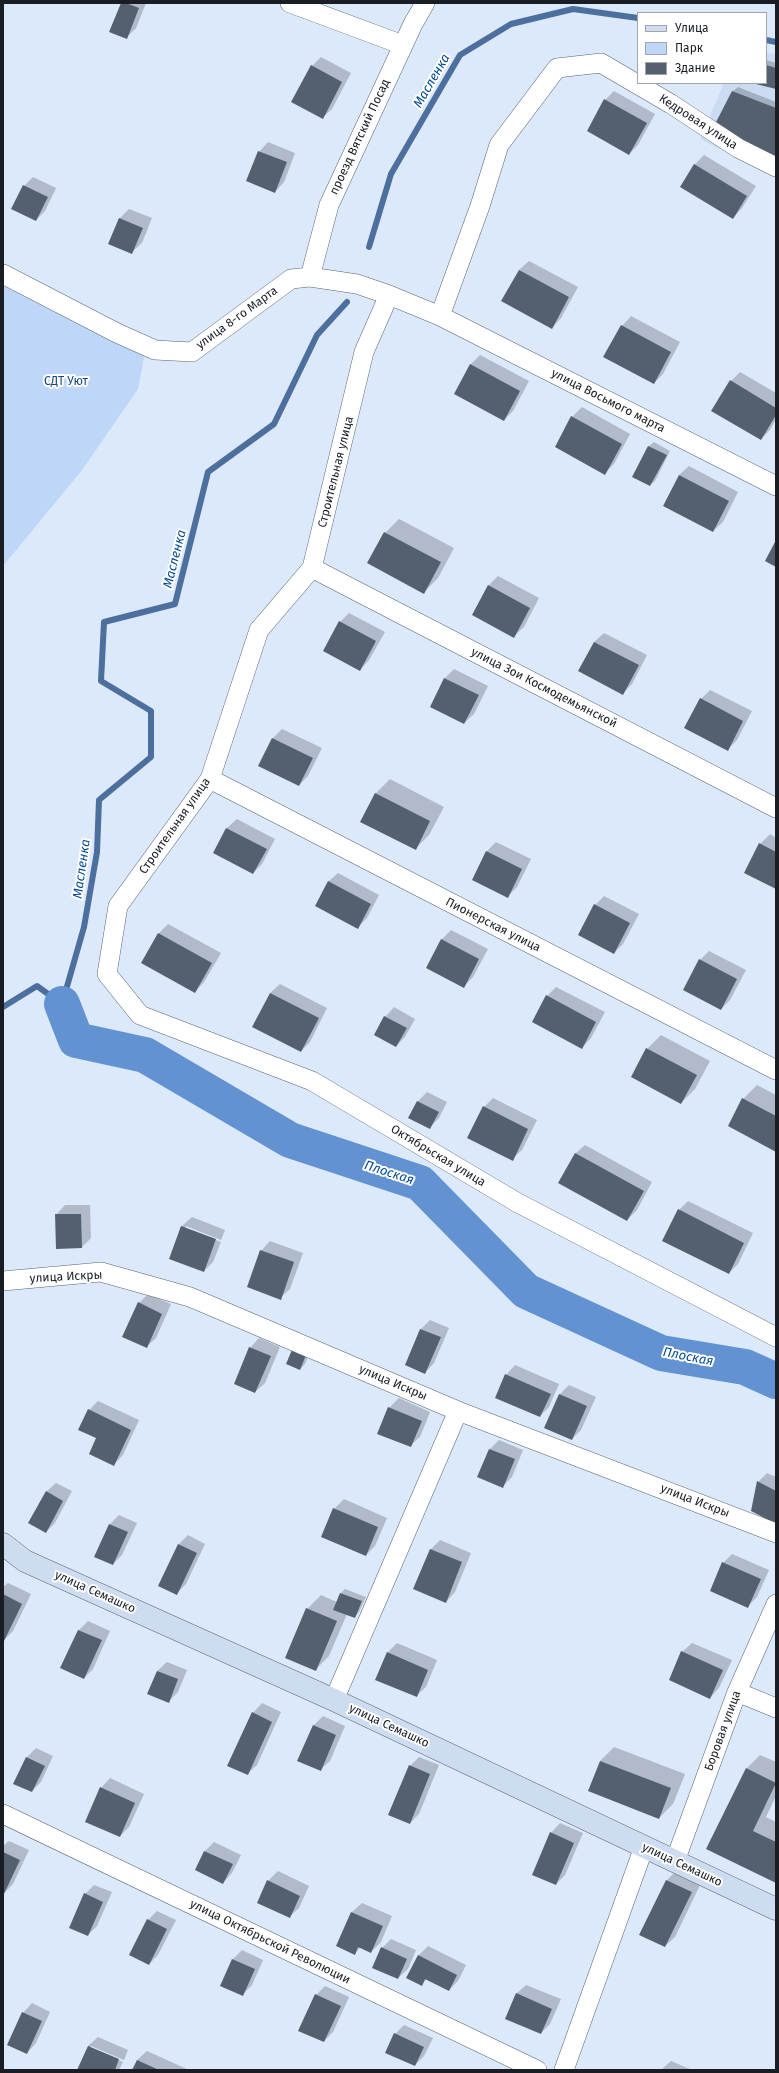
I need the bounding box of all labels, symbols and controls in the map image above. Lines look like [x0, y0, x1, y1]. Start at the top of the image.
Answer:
legend [637, 12, 767, 84]
text: Улица [675, 21, 709, 35]
text: Парк [675, 41, 703, 55]
water label: Масленка [410, 51, 454, 111]
text: Здание [675, 61, 715, 75]
street label: проезд Вятский Посад [327, 77, 393, 197]
street label: Кедровая улица [656, 91, 740, 153]
street label: улица 8-го Марта [193, 284, 281, 352]
street label: улица Восьмого марта [549, 366, 667, 436]
park label: СДТ Уют [44, 375, 88, 389]
street label: Строительная улица [315, 415, 357, 529]
water label: Масленка [160, 528, 190, 590]
street label: улица Зои Космодемьянской [469, 645, 619, 731]
street label: Строительная улица [136, 775, 214, 877]
water label: Масленка [70, 838, 94, 900]
street label: Пионерская улица [443, 895, 543, 955]
street label: Октябрьская улица [388, 1122, 488, 1190]
water label: Плоская [362, 1158, 416, 1188]
street label: улица Искры [29, 1268, 103, 1286]
water label: Плоская [661, 1344, 715, 1370]
street label: улица Искры [357, 1362, 429, 1404]
street label: улица Искры [658, 1481, 732, 1521]
street label: улица Семашко [52, 1568, 138, 1616]
street label: Боровая улица [702, 1689, 744, 1773]
street label: улица Семашко [347, 1701, 431, 1751]
street label: улица Семашко [640, 1840, 724, 1890]
street label: улица Октябрьской Революции [187, 1897, 353, 1987]

